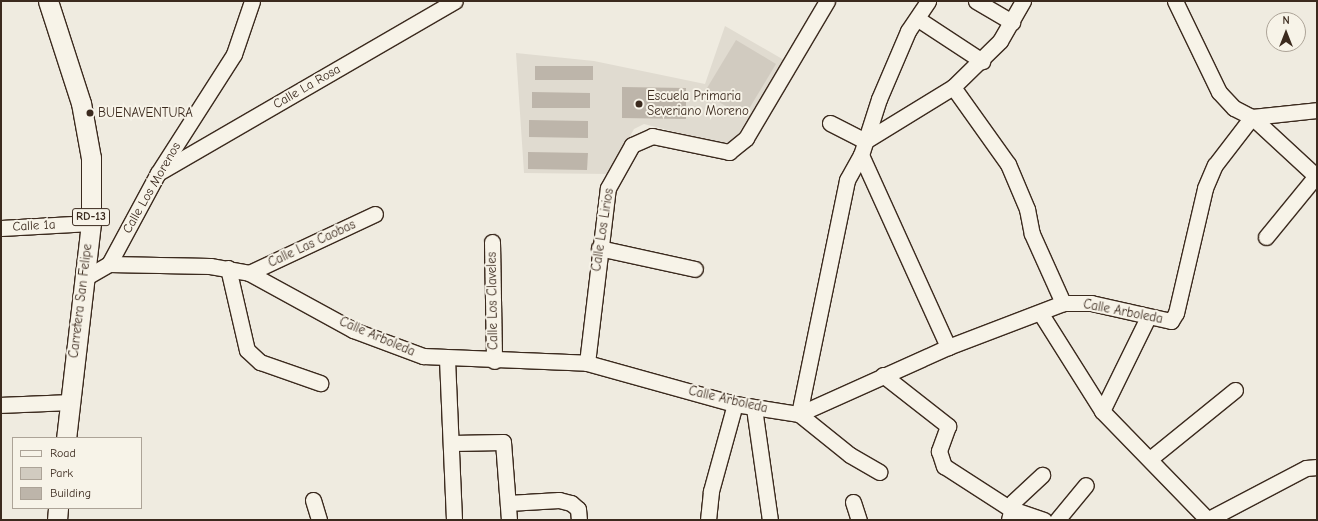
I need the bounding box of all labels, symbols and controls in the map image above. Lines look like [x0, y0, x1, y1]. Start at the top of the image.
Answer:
north arrow [1266, 12, 1306, 52]
text: N [1282, 14, 1290, 27]
street label: Calle La Rosa [271, 61, 343, 113]
place label: Escuela Primaria Severiano Moreno [647, 89, 749, 120]
marker: Escuela Primaria Severiano Moreno [634, 99, 644, 109]
place label: BUENAVENTURA [98, 105, 193, 121]
marker: BUENAVENTURA [85, 108, 95, 118]
street label: Calle Los Morenos [120, 140, 184, 236]
street label: Calle Los Lirios [589, 187, 617, 273]
road number: RD-13 [71, 207, 111, 227]
street label: Calle 1a [12, 217, 56, 235]
street label: Calle Las Caobas [266, 217, 358, 271]
street label: Carretera San Felipe [66, 243, 96, 359]
street label: Calle Los Claveles [484, 252, 502, 350]
street label: Calle Arboleda [1082, 297, 1164, 327]
street label: Calle Arboleda [337, 314, 417, 360]
street label: Calle Arboleda [687, 383, 769, 417]
legend [12, 437, 142, 509]
text: Road [50, 446, 76, 460]
text: Park [50, 466, 73, 480]
text: Building [50, 486, 91, 500]

